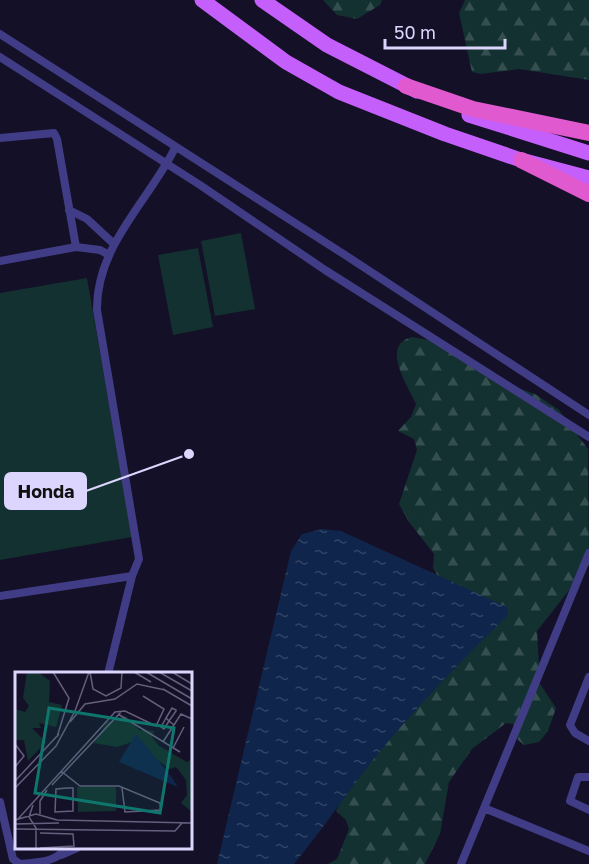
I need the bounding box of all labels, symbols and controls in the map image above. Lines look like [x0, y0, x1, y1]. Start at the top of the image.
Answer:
scale bar [385, 12, 505, 50]
text: 50 m [394, 21, 436, 43]
callout: Honda [5, 473, 86, 509]
text: Honda [18, 480, 74, 502]
inset map [15, 672, 192, 849]

